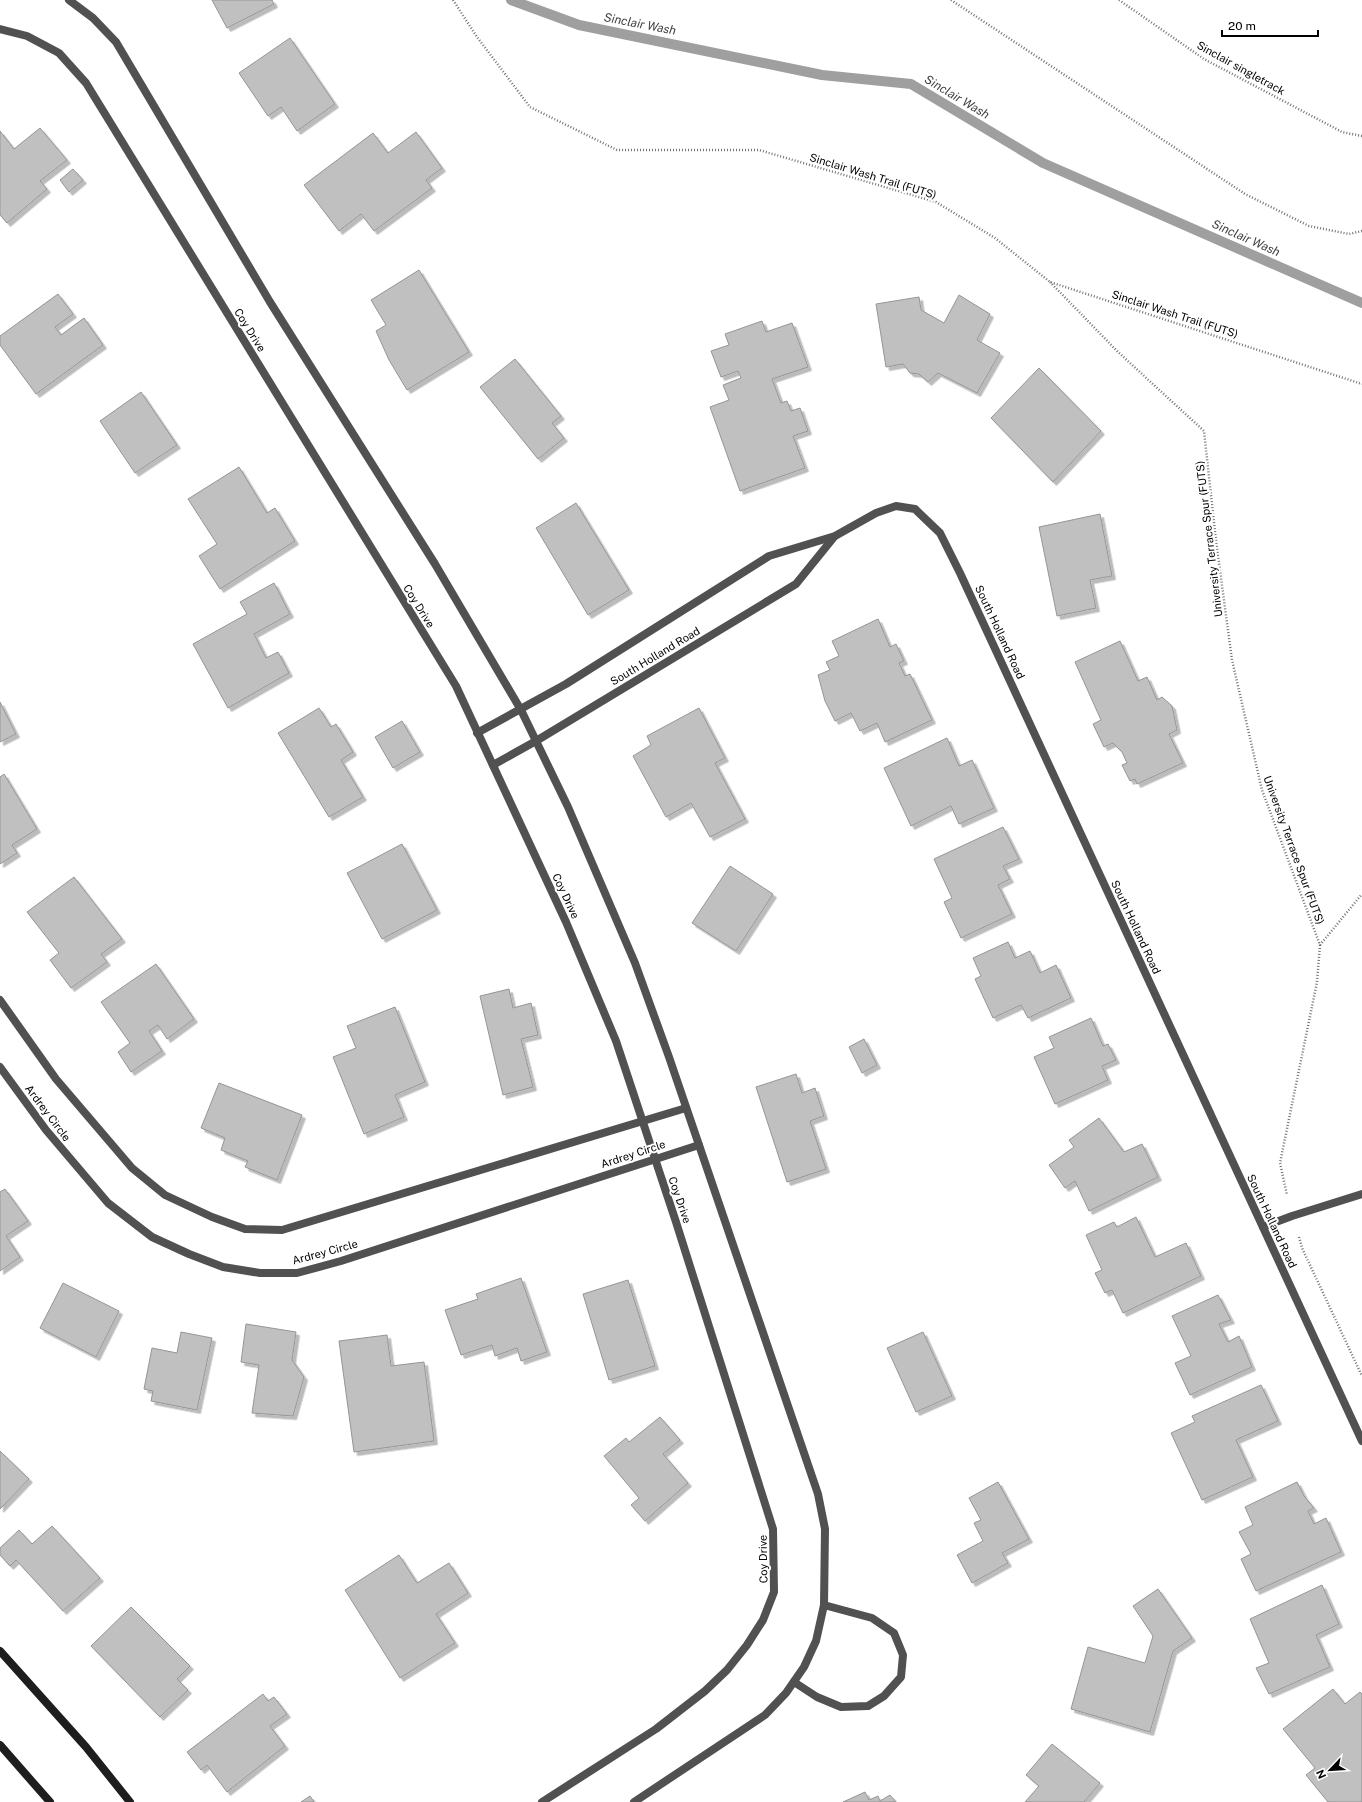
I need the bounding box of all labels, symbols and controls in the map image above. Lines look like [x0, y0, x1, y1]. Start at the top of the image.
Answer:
water label: Sinclair Wash [603, 10, 677, 38]
scale bar [1222, 12, 1318, 38]
text: 20 m [1228, 19, 1256, 33]
street label: Sinclair singletrack [1195, 39, 1287, 97]
water label: Sinclair Wash [922, 72, 992, 122]
street label: Sinclair Wash Trail (FUTS) [808, 151, 938, 201]
water label: Sinclair Wash [1210, 217, 1282, 259]
street label: Sinclair Wash Trail (FUTS) [1110, 288, 1240, 340]
street label: Coy Drive [232, 306, 268, 354]
street label: University Terrace Spur (FUTS) [1193, 460, 1225, 618]
street label: Coy Drive [401, 582, 437, 630]
street label: South Holland Road [973, 583, 1027, 681]
street label: South Holland Road [608, 625, 702, 687]
street label: University Terrace Spur (FUTS) [1261, 774, 1327, 926]
street label: Coy Drive [550, 871, 582, 921]
street label: South Holland Road [1109, 878, 1163, 976]
street label: Ardrey Circle [23, 1083, 73, 1143]
street label: Ardrey Circle [599, 1138, 667, 1170]
street label: South Holland Road [1245, 1172, 1299, 1270]
street label: Coy Drive [666, 1175, 694, 1225]
street label: Ardrey Circle [291, 1237, 359, 1267]
street label: Coy Drive [757, 1535, 769, 1583]
north arrow [1310, 1750, 1350, 1790]
text: N [1314, 1768, 1328, 1781]

